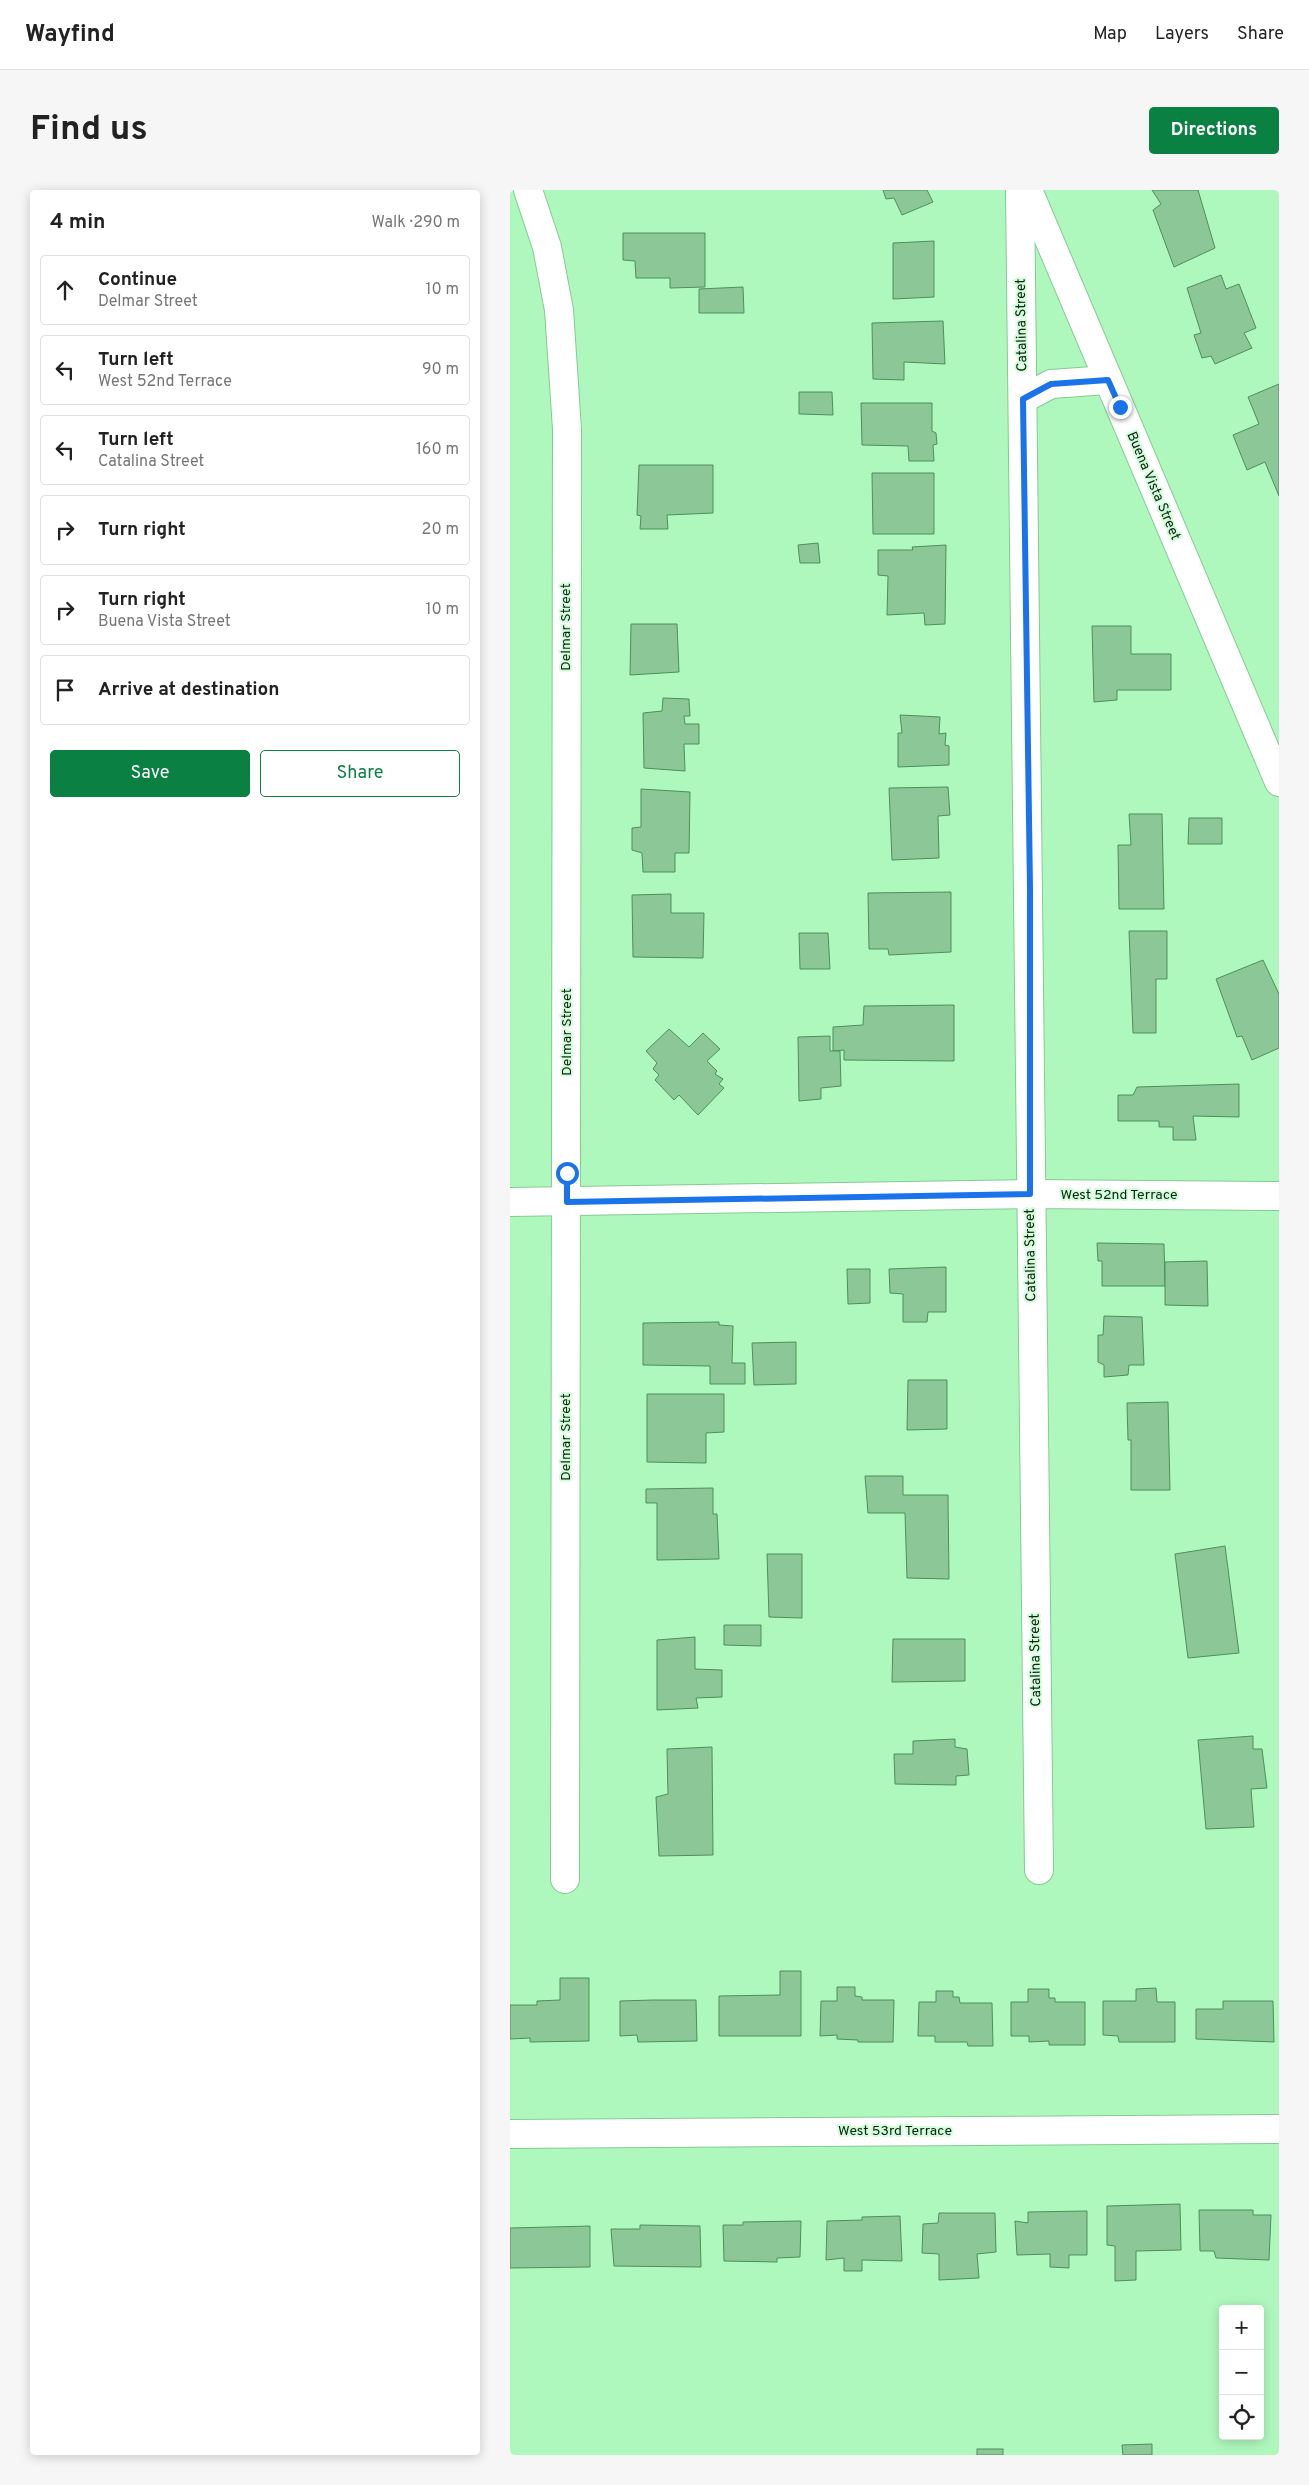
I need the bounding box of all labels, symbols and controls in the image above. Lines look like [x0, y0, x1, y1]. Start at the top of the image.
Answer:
text: Wayfind [25, 20, 115, 50]
text: Map [1093, 23, 1127, 46]
text: Layers [1155, 23, 1209, 46]
text: Share [1237, 23, 1284, 46]
button: Directions [1149, 107, 1279, 154]
text: Find us [30, 108, 148, 152]
text: 4 min [50, 209, 106, 236]
text: Walk · 290 m [372, 213, 460, 233]
text: Continue [98, 268, 177, 292]
icon: ahead [51, 276, 79, 304]
street label: Catalina Street [1013, 278, 1031, 372]
text: 10 m [425, 280, 459, 300]
text: Delmar Street [98, 292, 198, 312]
text: Turn left [98, 348, 174, 372]
icon: left [51, 356, 79, 384]
text: 90 m [422, 360, 459, 380]
text: West 52nd Terrace [98, 372, 232, 392]
route end [1109, 396, 1132, 419]
text: Turn left [98, 428, 174, 452]
street label: Buena Vista Street [1122, 429, 1184, 543]
icon: left [51, 436, 79, 464]
text: 160 m [416, 440, 459, 460]
text: Catalina Street [98, 452, 204, 472]
icon: right [51, 516, 79, 544]
text: Turn right [98, 518, 186, 542]
text: 20 m [422, 520, 459, 540]
street label: Delmar Street [558, 583, 575, 671]
text: Turn right [98, 588, 186, 612]
icon: right [51, 596, 79, 624]
text: 10 m [425, 600, 459, 620]
text: Buena Vista Street [98, 612, 231, 632]
icon: arrive [51, 676, 79, 704]
text: Arrive at destination [98, 678, 279, 702]
button: Save [50, 750, 250, 797]
button: Share [260, 750, 460, 797]
street label: Delmar Street [559, 988, 576, 1076]
route start [556, 1162, 579, 1185]
street label: West 52nd Terrace [1060, 1187, 1178, 1204]
street label: Catalina Street [1022, 1208, 1040, 1302]
street label: Delmar Street [558, 1393, 575, 1481]
street label: Catalina Street [1027, 1613, 1045, 1707]
street label: West 53rd Terrace [838, 2123, 952, 2140]
map controls [1219, 2305, 1264, 2440]
button: + [1219, 2305, 1264, 2350]
button: − [1219, 2350, 1264, 2395]
button: locate [1219, 2395, 1264, 2440]

